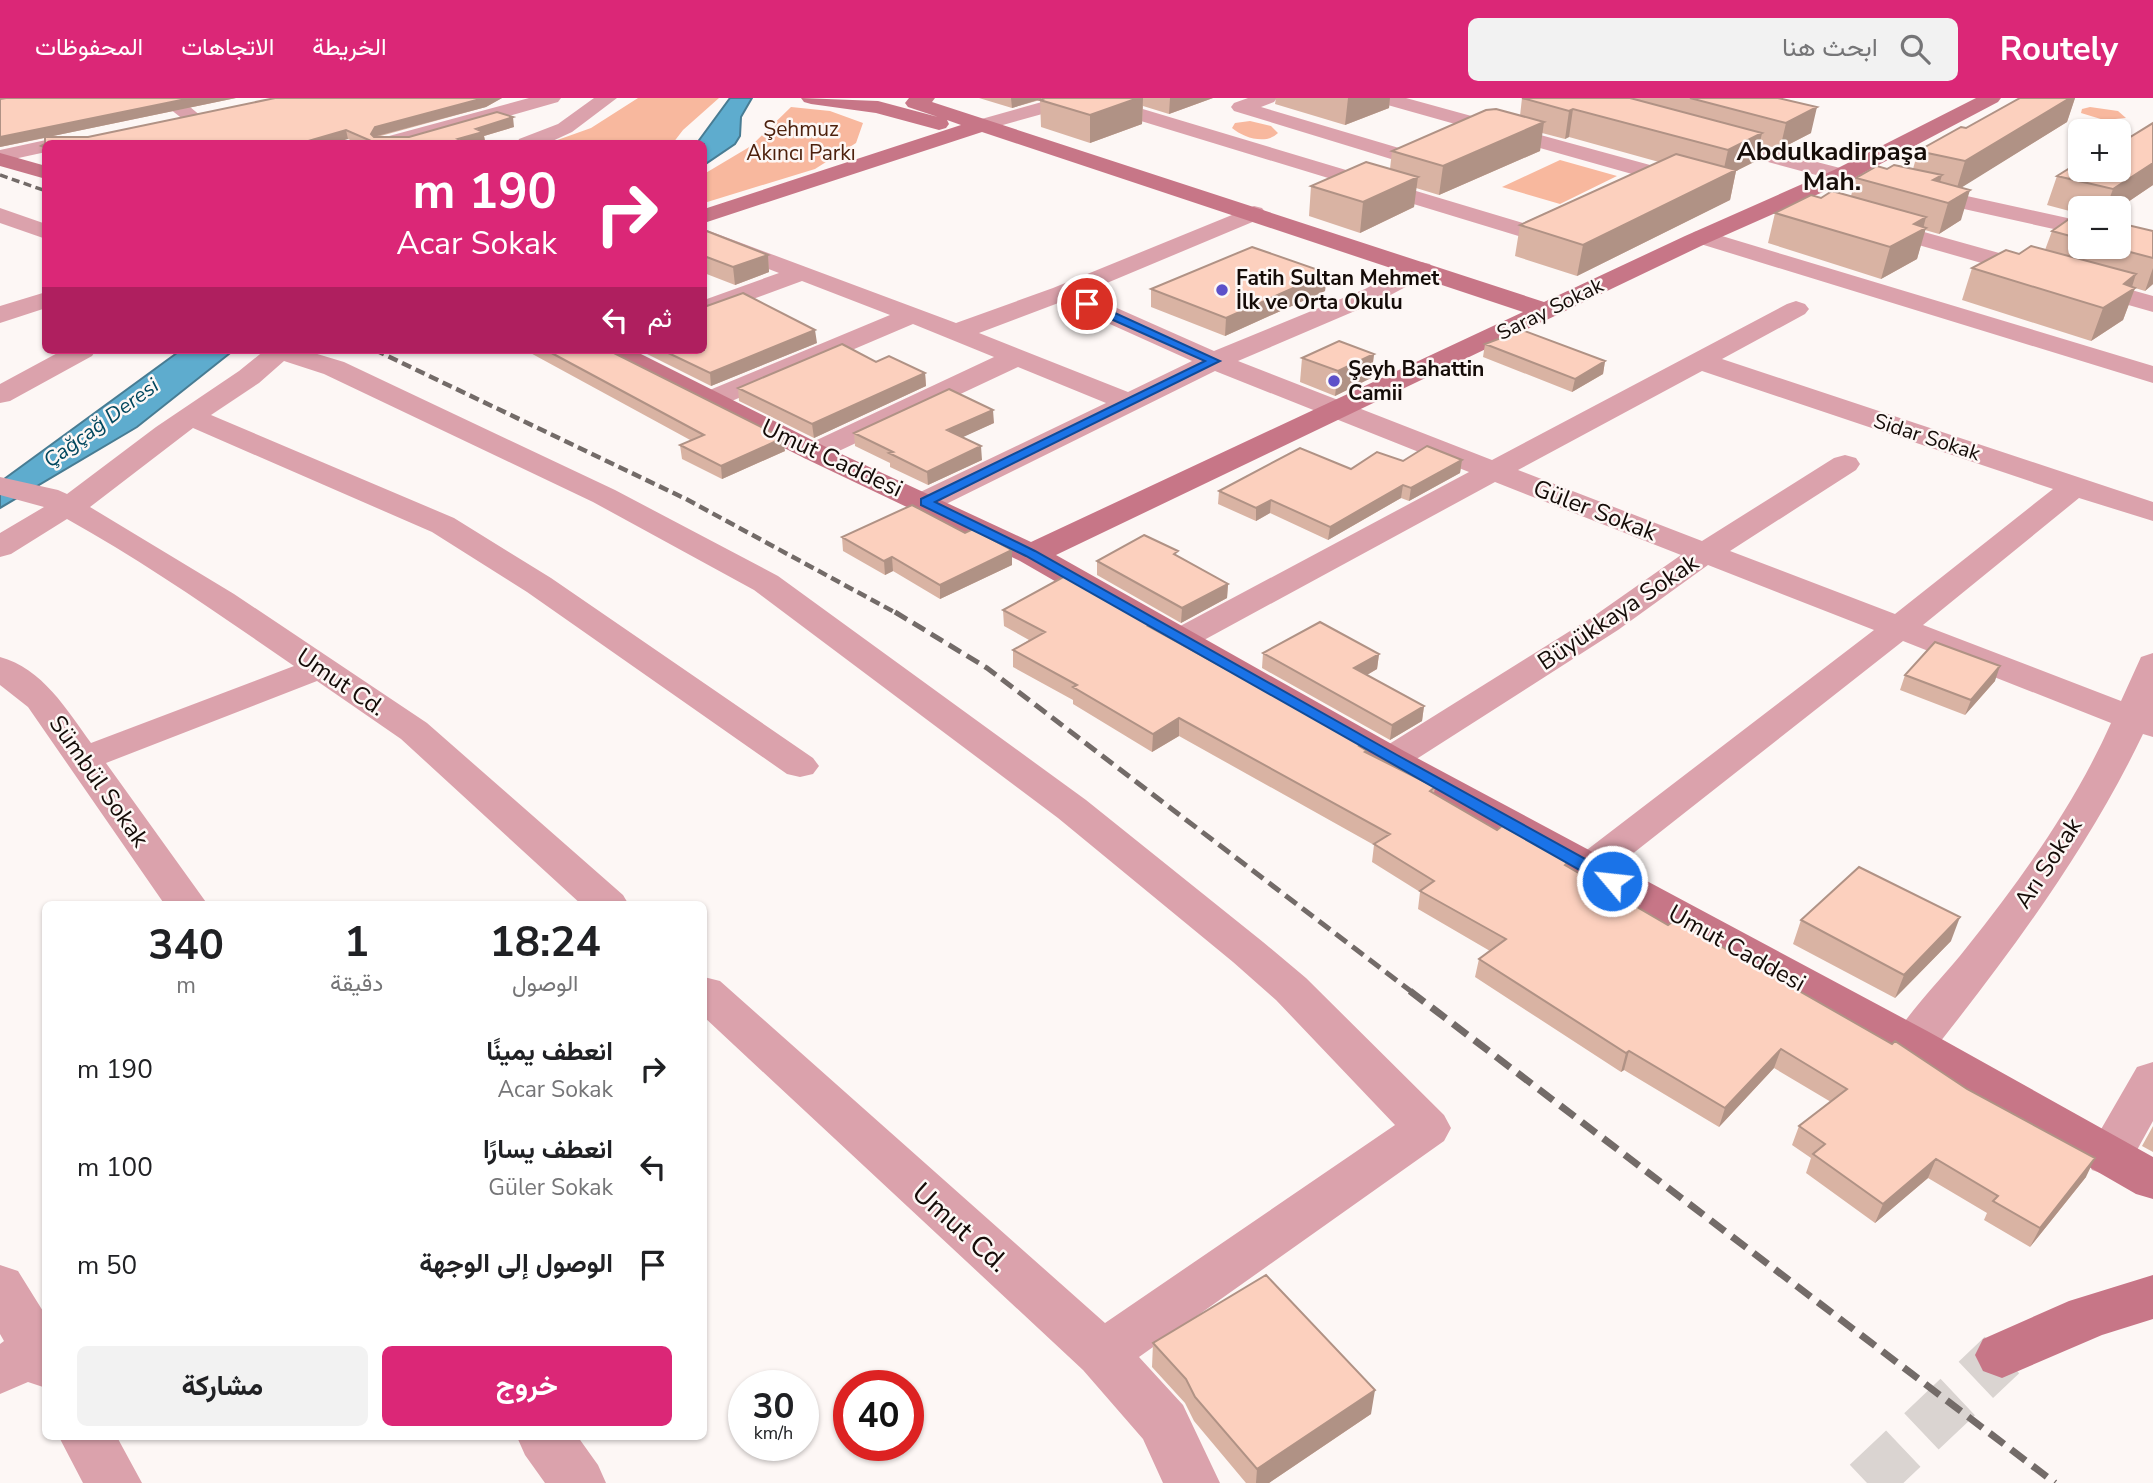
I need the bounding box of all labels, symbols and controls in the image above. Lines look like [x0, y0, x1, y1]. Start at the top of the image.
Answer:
search box [1468, 18, 1958, 81]
text: Routely [2000, 27, 2118, 72]
text: ابحث هنا [1782, 30, 1878, 65]
icon: search [1896, 30, 1934, 68]
text: المحفوظات [35, 31, 143, 63]
text: الاتجاهات [181, 31, 274, 63]
text: الخريطة [312, 31, 387, 63]
park label: Şehmuz Akıncı Parkı [746, 115, 856, 167]
map controls [2068, 119, 2131, 259]
button: + [2068, 119, 2131, 182]
district label: Abdulkadirpaşa Mah. [1736, 134, 1928, 199]
text: 190 m [413, 158, 557, 225]
icon: right [581, 168, 672, 259]
button: − [2068, 196, 2131, 259]
text: Acar Sokak [396, 222, 557, 265]
place label: Fatih Sultan Mehmet İlk ve Orta Okulu [1236, 264, 1440, 316]
street label: Saray Sokak [1492, 271, 1608, 347]
pin [1057, 274, 1117, 334]
marker: Fatih Sultan Mehmet İlk ve Orta Okulu [1214, 282, 1230, 298]
icon: arrive [1068, 285, 1106, 323]
icon: left [596, 301, 634, 339]
text: ثم [648, 301, 672, 336]
place label: Şeyh Bahattin Camii [1348, 355, 1484, 407]
water label: Çağçağ Deresi [38, 371, 165, 474]
marker: Şeyh Bahattin Camii [1326, 373, 1342, 389]
street label: Sidar Sokak [1870, 407, 1984, 468]
street label: Umut Caddesi [756, 411, 908, 505]
street label: Güler Sokak [1529, 472, 1662, 549]
street label: Büyükkaya Sokak [1531, 546, 1706, 678]
street label: Umut Cd. [290, 641, 392, 723]
street label: Sümbül Sokak [42, 709, 157, 854]
street label: Arı Sokak [2007, 810, 2090, 915]
position arrow [1575, 844, 1649, 918]
street label: Umut Caddesi [1663, 897, 1811, 999]
text: 1 [344, 914, 369, 971]
text: 18:24 [490, 914, 601, 971]
text: 340 [148, 917, 224, 974]
text: دقيقة [330, 968, 383, 999]
text: الوصول [512, 968, 578, 999]
text: m [176, 970, 196, 1001]
text: انعطف يمينًا [486, 1034, 613, 1069]
icon: right [634, 1050, 672, 1088]
text: 190 m [77, 1052, 153, 1087]
text: Acar Sokak [497, 1074, 613, 1105]
text: انعطف يسارًا [483, 1132, 613, 1167]
icon: left [634, 1148, 672, 1186]
text: 100 m [77, 1150, 153, 1185]
text: Güler Sokak [488, 1172, 613, 1203]
street label: Umut Cd. [904, 1174, 1017, 1281]
text: الوصول إلى الوجهة [419, 1246, 613, 1281]
icon: arrive [634, 1246, 672, 1284]
text: 50 m [77, 1248, 137, 1283]
button: مشاركة [77, 1346, 368, 1426]
button: خروج [382, 1346, 672, 1426]
speed limit sign: 40 [833, 1370, 924, 1461]
text: 30 [752, 1383, 795, 1430]
text: km/h [754, 1421, 793, 1445]

